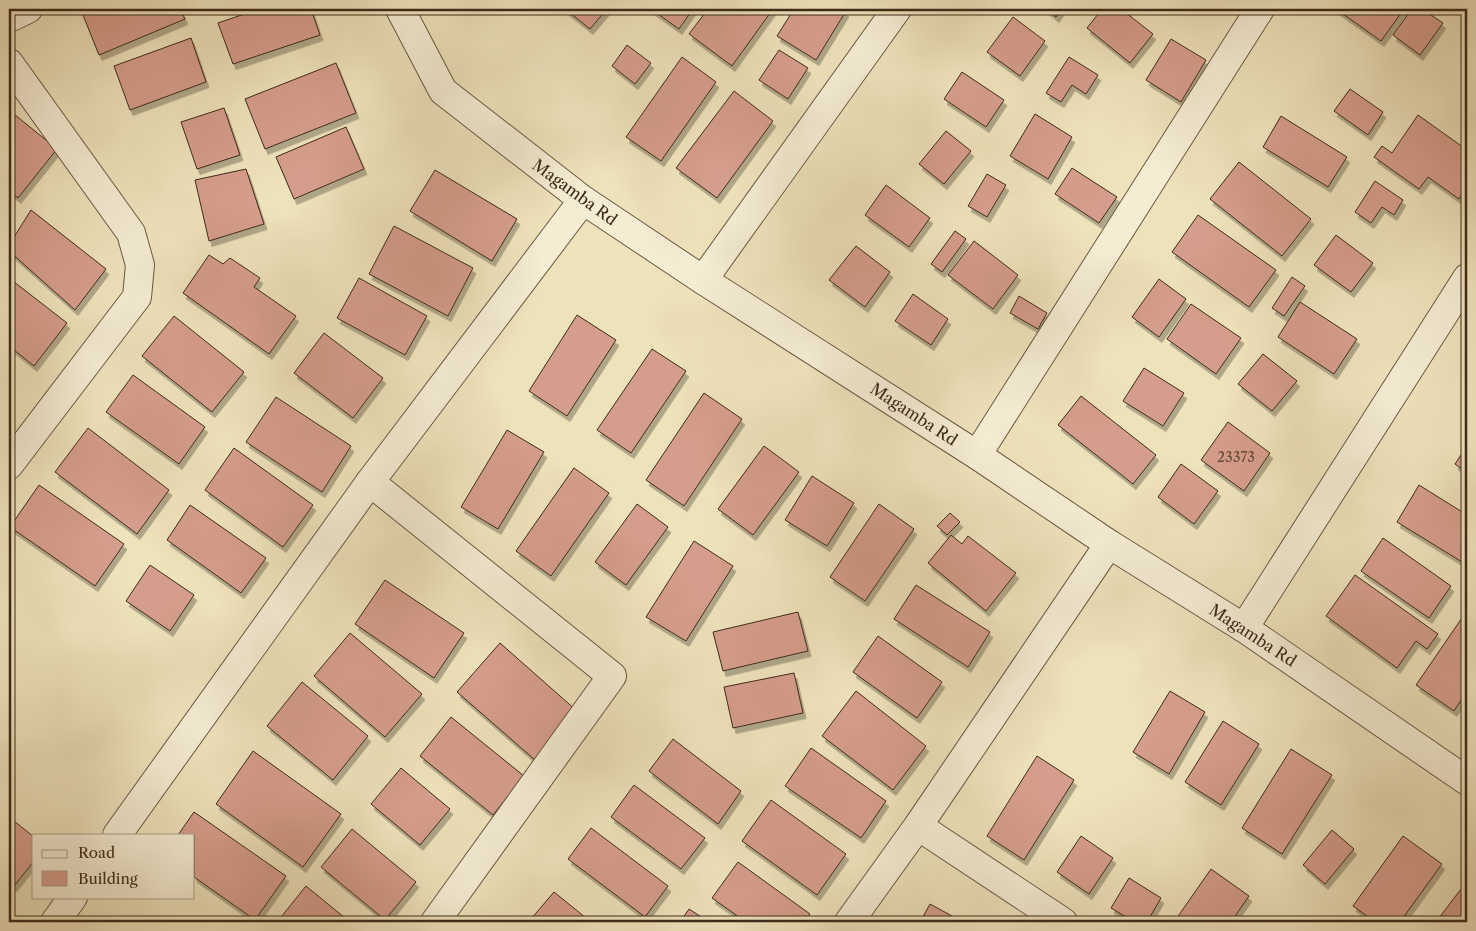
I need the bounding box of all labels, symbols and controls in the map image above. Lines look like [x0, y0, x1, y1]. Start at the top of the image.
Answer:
street label: Magamba Rd [529, 155, 621, 230]
street label: Magamba Rd [867, 378, 962, 450]
house number: 23373 [1217, 448, 1255, 466]
street label: Magamba Rd [1206, 599, 1301, 671]
legend [32, 834, 195, 898]
text: Road [78, 843, 115, 862]
text: Building [78, 869, 138, 888]

